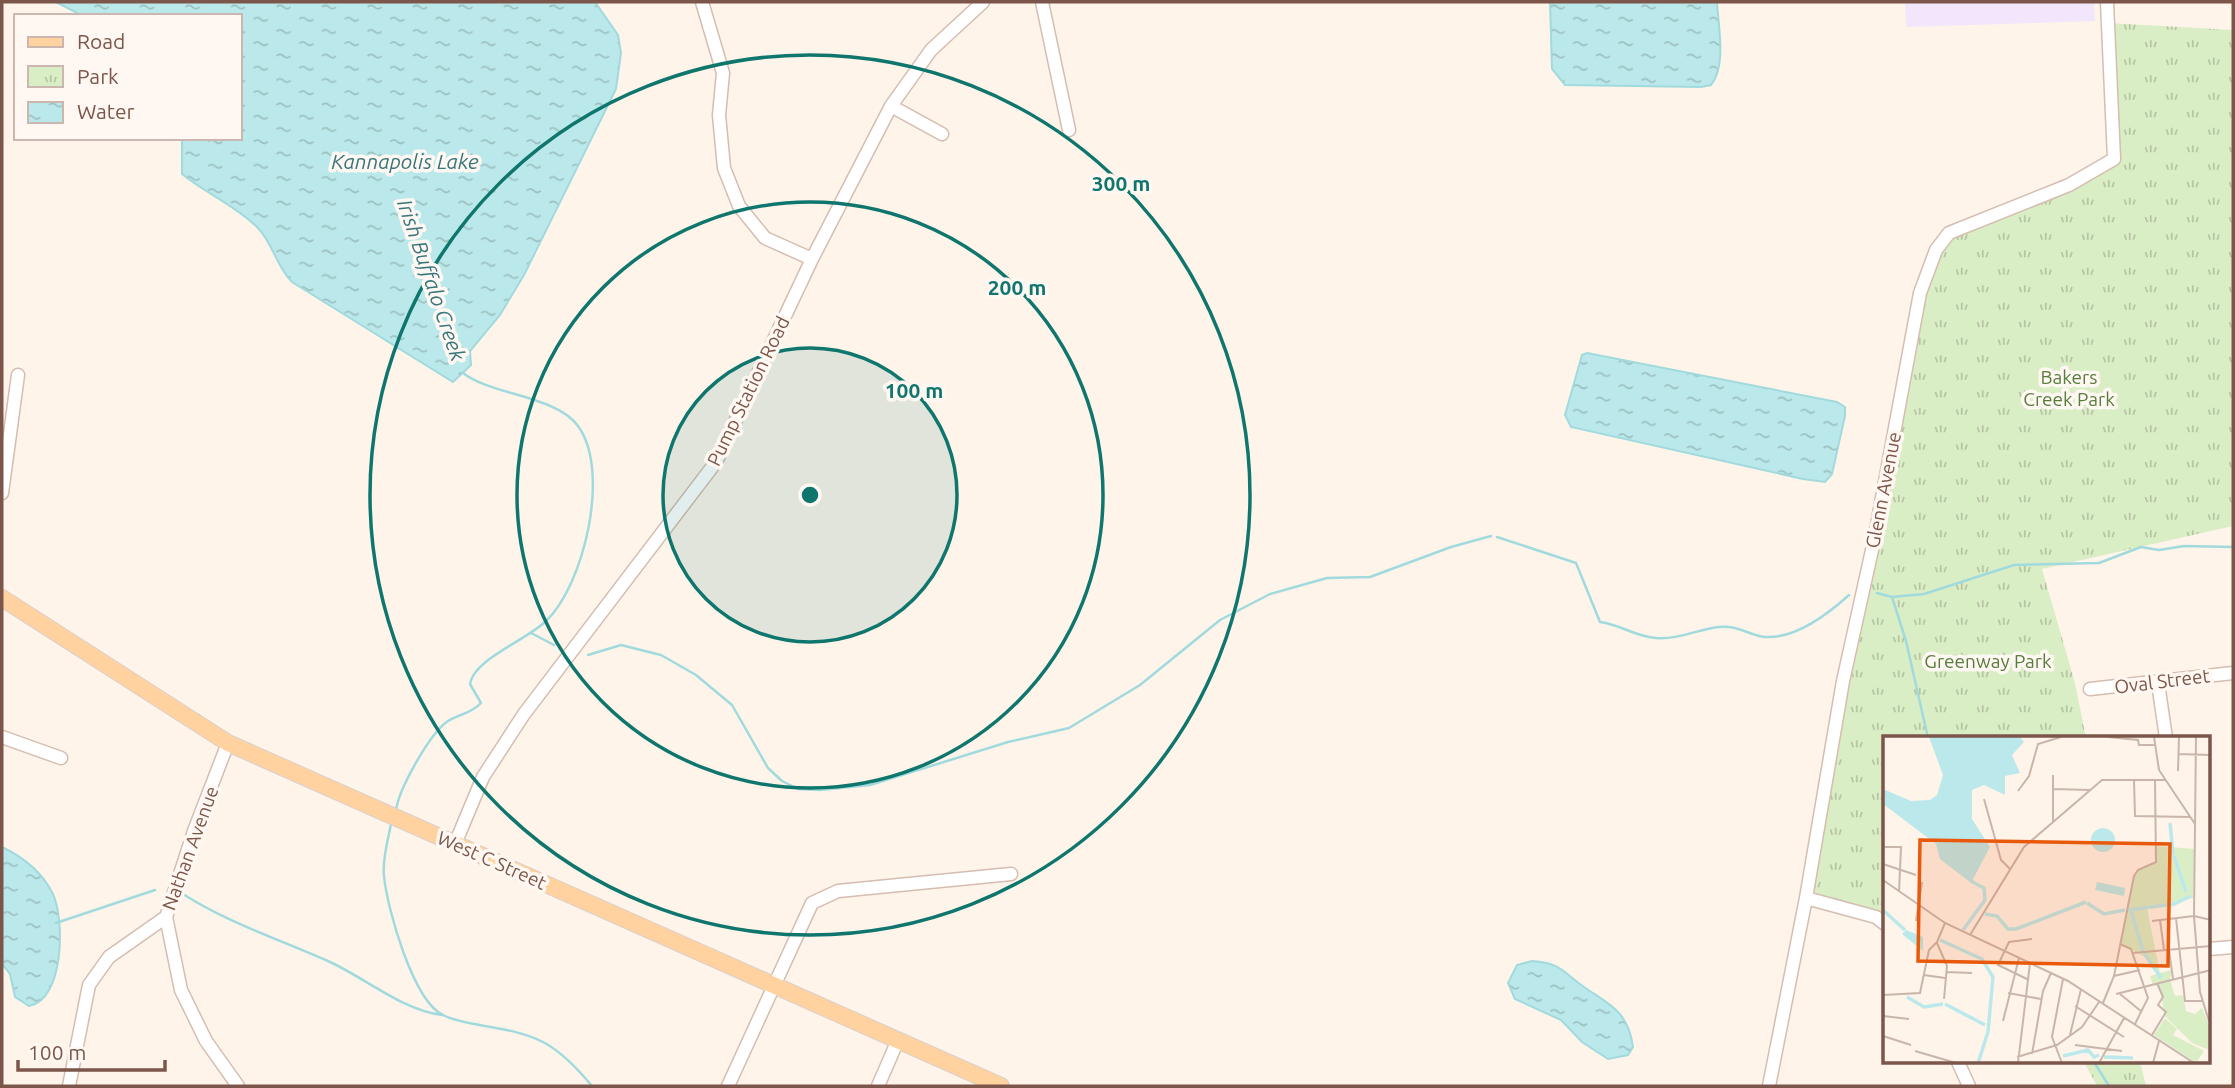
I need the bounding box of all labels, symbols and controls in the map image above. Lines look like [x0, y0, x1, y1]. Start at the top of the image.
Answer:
legend [14, 14, 242, 140]
text: Road [77, 29, 125, 53]
text: Park [77, 64, 119, 88]
text: Water [77, 99, 135, 123]
water label: Kannapolis Lake [331, 149, 479, 173]
text: 300 m [1092, 171, 1150, 195]
water label: Irish Buffalo Creek [393, 196, 471, 364]
text: 200 m [988, 275, 1046, 299]
street label: Pump Station Road [702, 313, 794, 469]
park label: Bakers Creek Park [2023, 366, 2115, 410]
text: 100 m [885, 378, 943, 402]
street label: Glenn Avenue [1861, 430, 1905, 550]
centre of rings [798, 483, 822, 507]
park label: Greenway Park [1924, 650, 2052, 672]
street label: Oval Street [2113, 664, 2212, 698]
inset map [1883, 736, 2210, 1064]
street label: Nathan Avenue [157, 783, 223, 913]
street label: West C Street [434, 826, 550, 894]
scale bar [18, 1028, 164, 1072]
text: 100 m [28, 1040, 86, 1064]

